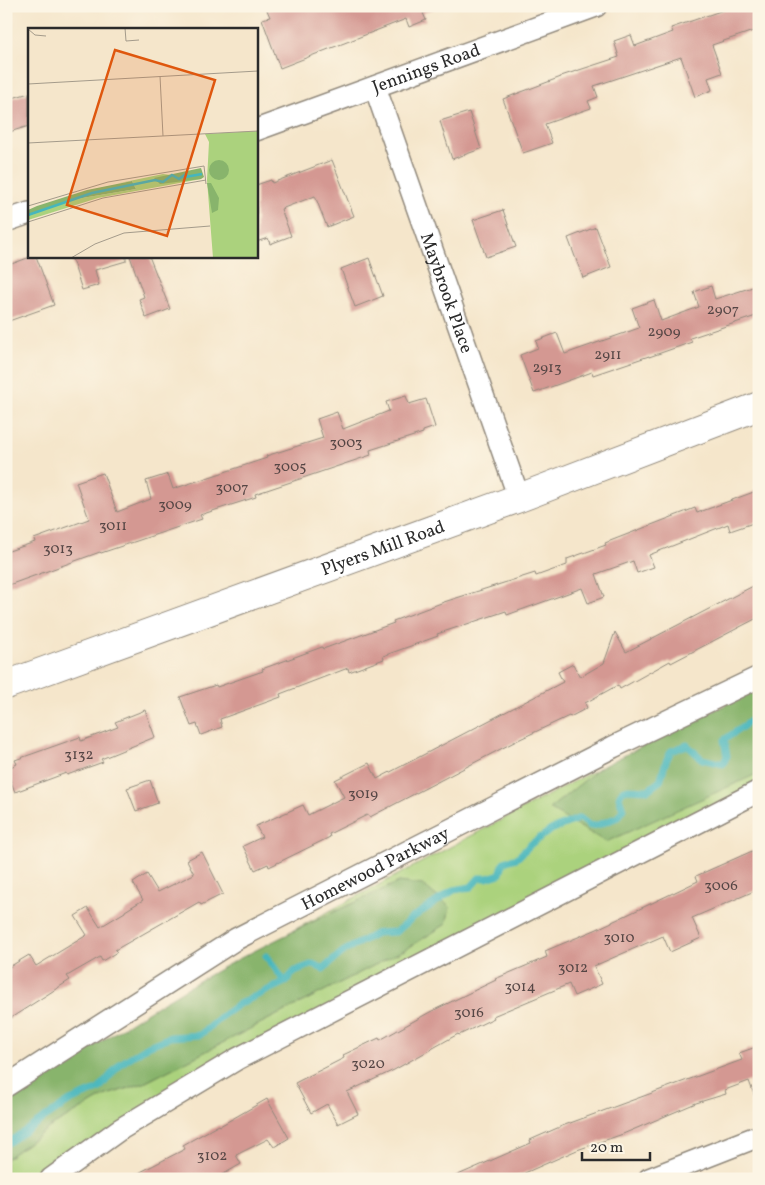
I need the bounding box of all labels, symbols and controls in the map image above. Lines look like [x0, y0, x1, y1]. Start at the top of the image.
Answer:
inset map [28, 28, 258, 258]
street label: Jennings Road [369, 38, 484, 101]
street label: Maybrook Place [413, 230, 478, 357]
house number: 2907 [707, 300, 739, 321]
house number: 2909 [648, 322, 681, 343]
house number: 2911 [594, 345, 622, 366]
house number: 2913 [532, 358, 562, 379]
house number: 3003 [329, 433, 363, 454]
house number: 3005 [274, 457, 306, 478]
house number: 3007 [215, 478, 249, 499]
house number: 3009 [158, 495, 192, 516]
street label: Plyers Mill Road [318, 515, 449, 583]
house number: 3011 [99, 516, 127, 537]
house number: 3013 [43, 539, 73, 560]
house number: 3132 [64, 745, 94, 766]
house number: 3019 [348, 784, 378, 805]
street label: Homewood Parkway [297, 821, 454, 918]
house number: 3006 [704, 876, 738, 897]
house number: 3010 [603, 928, 635, 949]
house number: 3012 [558, 958, 588, 979]
house number: 3014 [504, 977, 536, 998]
house number: 3016 [454, 1003, 484, 1024]
house number: 3020 [351, 1054, 385, 1075]
scale bar [582, 1130, 650, 1162]
text: 20 m [590, 1138, 623, 1159]
house number: 3102 [197, 1146, 227, 1167]

